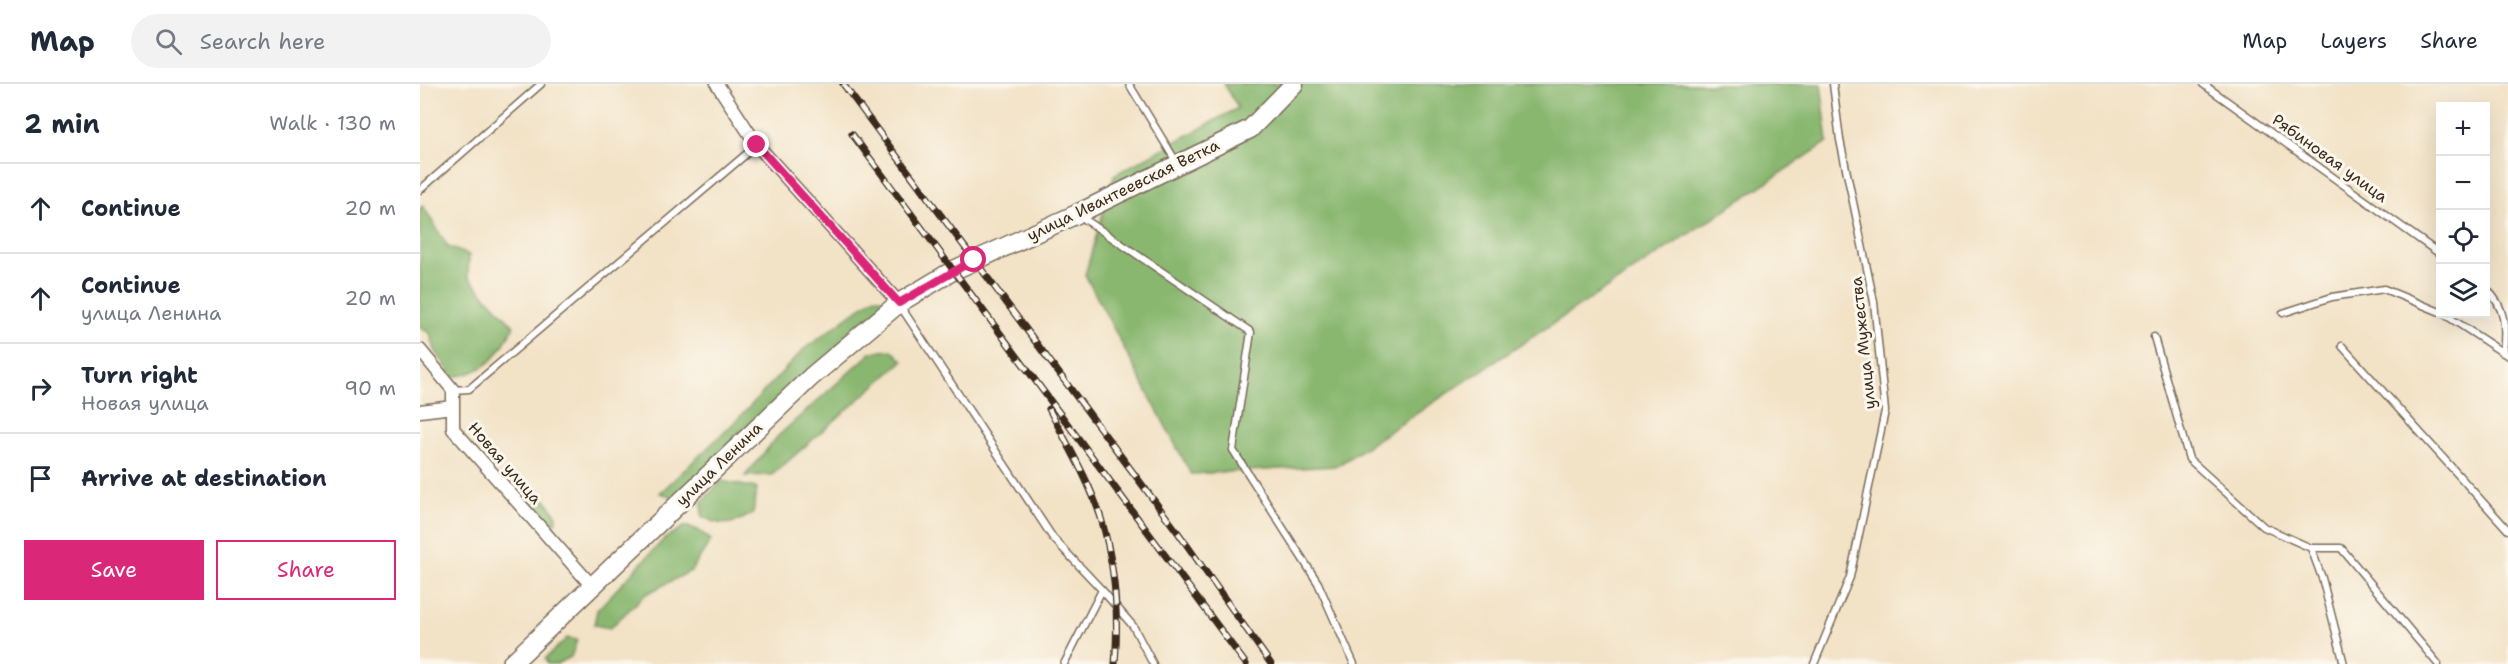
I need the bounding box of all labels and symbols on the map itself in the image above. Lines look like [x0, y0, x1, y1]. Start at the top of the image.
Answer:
street label: Рябиновая улица [2268, 109, 2392, 207]
route end [743, 131, 769, 157]
street label: улица Ивантеевская Ветка [1023, 134, 1223, 246]
route start [960, 246, 986, 272]
street label: улица Мужества [1846, 276, 1880, 410]
street label: улица Ленина [671, 417, 767, 511]
street label: Новая улица [464, 418, 546, 508]

